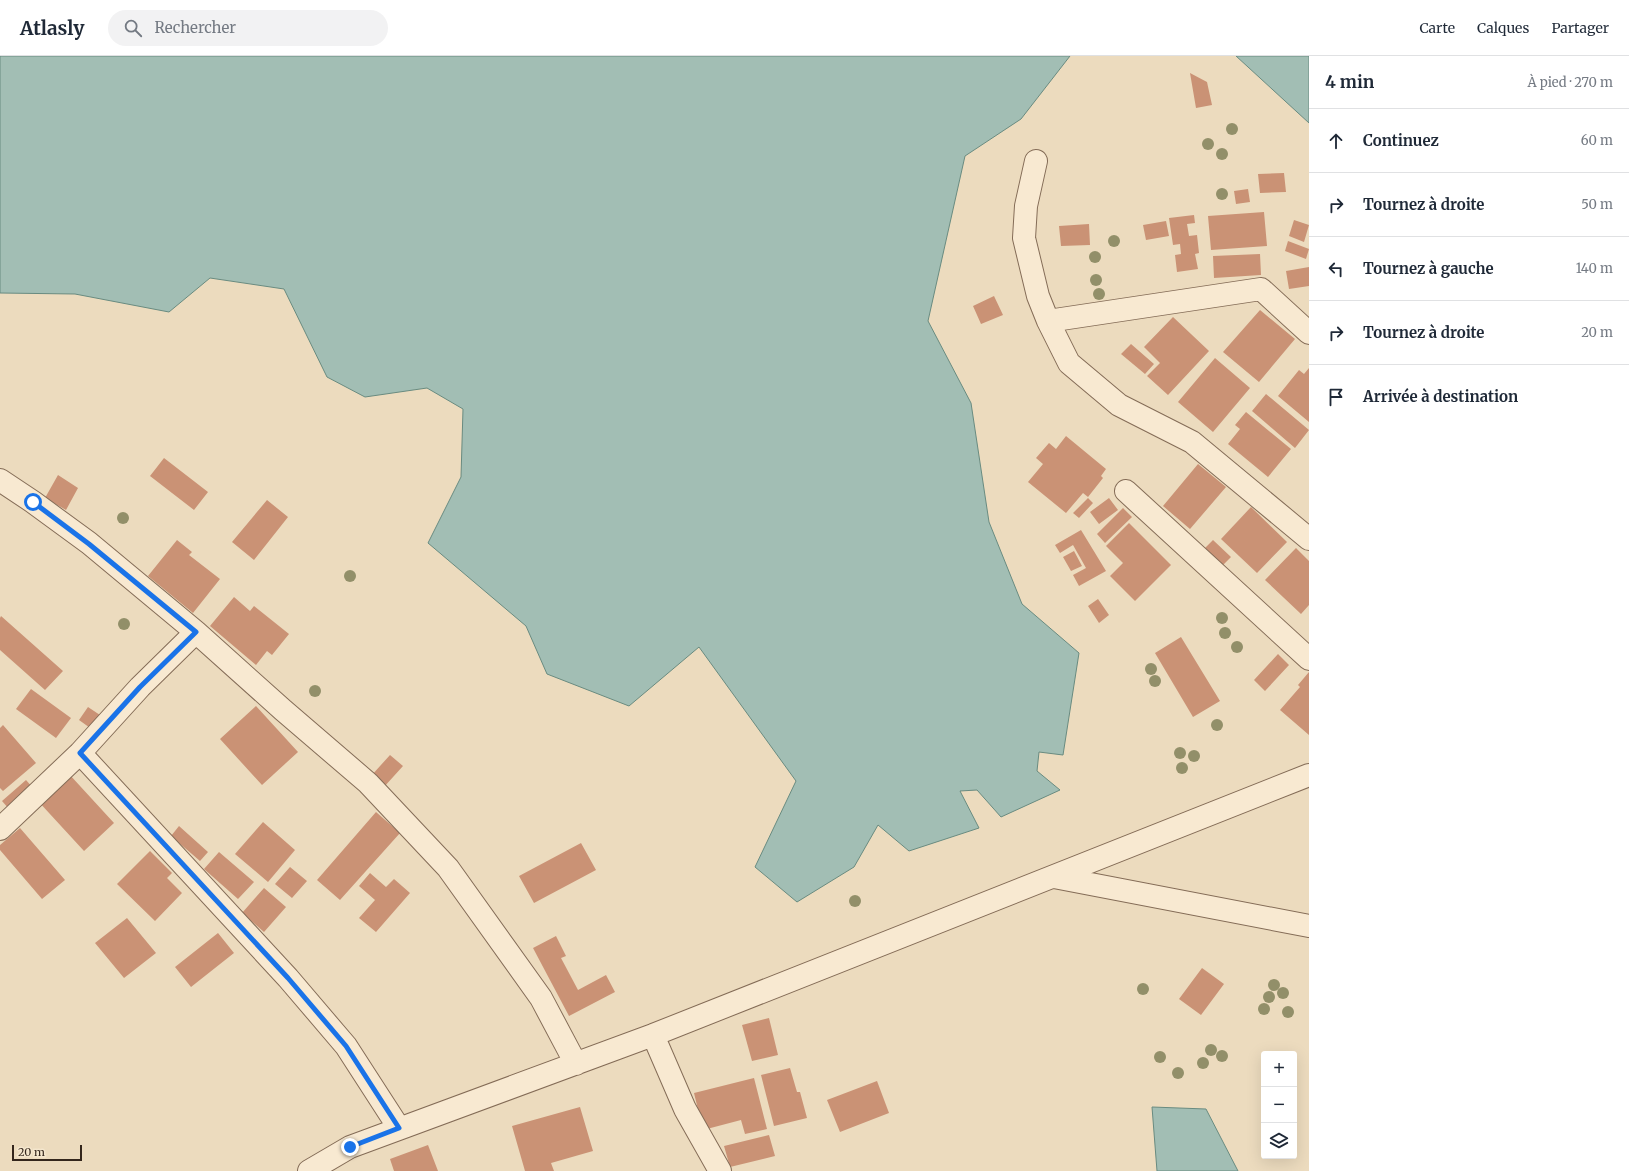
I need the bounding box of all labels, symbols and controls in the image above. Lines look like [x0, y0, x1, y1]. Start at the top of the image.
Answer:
search box [108, 10, 388, 46]
text: Atlasly [20, 16, 84, 40]
icon: search [122, 17, 144, 39]
text: Rechercher [154, 18, 236, 37]
text: Carte [1419, 19, 1455, 37]
text: Calques [1477, 19, 1529, 37]
text: Partager [1551, 19, 1609, 37]
text: 4 min [1325, 71, 1374, 93]
text: À pied · 270 m [1528, 74, 1613, 91]
icon: ahead [1325, 130, 1347, 152]
text: Continuez [1363, 131, 1439, 150]
text: 60 m [1581, 132, 1613, 149]
icon: right [1325, 194, 1347, 216]
text: Tournez à droite [1363, 195, 1484, 214]
text: 50 m [1581, 196, 1613, 213]
icon: left [1325, 258, 1347, 280]
text: Tournez à gauche [1363, 259, 1494, 278]
text: 140 m [1576, 260, 1613, 277]
icon: right [1325, 322, 1347, 344]
text: Tournez à droite [1363, 323, 1484, 342]
text: 20 m [1581, 324, 1613, 341]
icon: arrive [1325, 386, 1347, 408]
text: Arrivée à destination [1363, 387, 1518, 406]
route start [24, 493, 42, 511]
map controls [1261, 1051, 1297, 1159]
button: + [1261, 1051, 1297, 1087]
button: − [1261, 1087, 1297, 1123]
button: layers [1261, 1123, 1297, 1159]
route end [341, 1138, 359, 1156]
scale bar [12, 1143, 82, 1162]
text: 20 m [18, 1145, 45, 1159]

